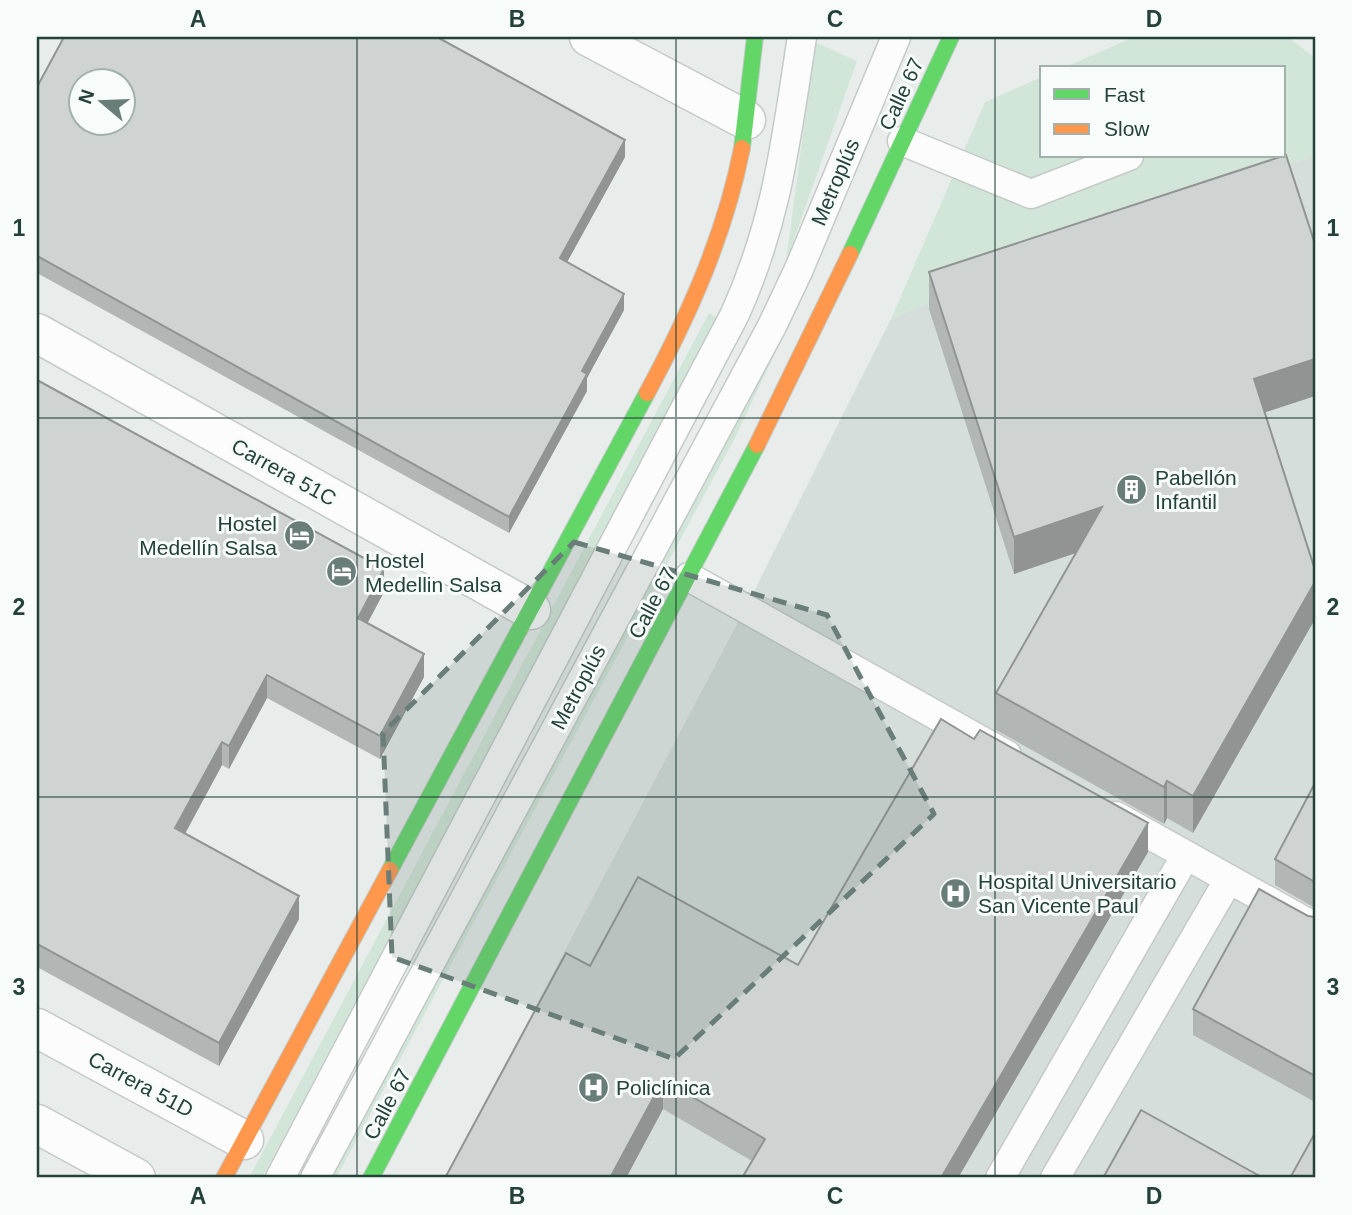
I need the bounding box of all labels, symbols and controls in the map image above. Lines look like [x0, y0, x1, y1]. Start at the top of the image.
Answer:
text: A [190, 6, 206, 32]
text: B [509, 6, 525, 32]
text: C [827, 6, 843, 32]
text: D [1146, 6, 1162, 32]
street label: Calle 67 [874, 54, 928, 134]
north arrow [66, 66, 136, 136]
legend [1040, 66, 1286, 158]
text: Fast [1104, 83, 1145, 106]
text: N [74, 87, 99, 107]
text: Slow [1104, 117, 1150, 140]
street label: Metroplús [806, 135, 864, 229]
text: 1 [13, 215, 26, 241]
text: 1 [1327, 215, 1340, 241]
street label: Carrera 51C [228, 434, 340, 510]
place label: Pabellón Infantil [1155, 466, 1237, 513]
building icon: Pabellón Infantil [1115, 472, 1149, 506]
place label: Hostel Medellín Salsa [139, 512, 277, 559]
hotel icon: Hostel Medellín Salsa [283, 518, 317, 552]
place label: Hostel Medellin Salsa [365, 549, 502, 596]
hotel icon: Hostel Medellin Salsa [325, 555, 359, 589]
street label: Calle 67 [624, 564, 680, 642]
text: 2 [13, 594, 25, 620]
text: 2 [1327, 594, 1339, 620]
street label: Metroplús [546, 641, 610, 733]
place label: Hospital Universitario San Vicente Paul [978, 870, 1176, 917]
hospital icon: Hospital Universitario San Vicente Paul [938, 876, 972, 910]
text: 3 [13, 974, 25, 1000]
text: 3 [1327, 974, 1339, 1000]
street label: Carrera 51D [85, 1047, 197, 1121]
street label: Calle 67 [359, 1065, 415, 1143]
hospital icon: Policlínica [576, 1070, 610, 1104]
place label: Policlínica [616, 1076, 711, 1099]
text: A [190, 1183, 206, 1209]
text: B [509, 1183, 525, 1209]
text: C [827, 1183, 843, 1209]
text: D [1146, 1183, 1162, 1209]

